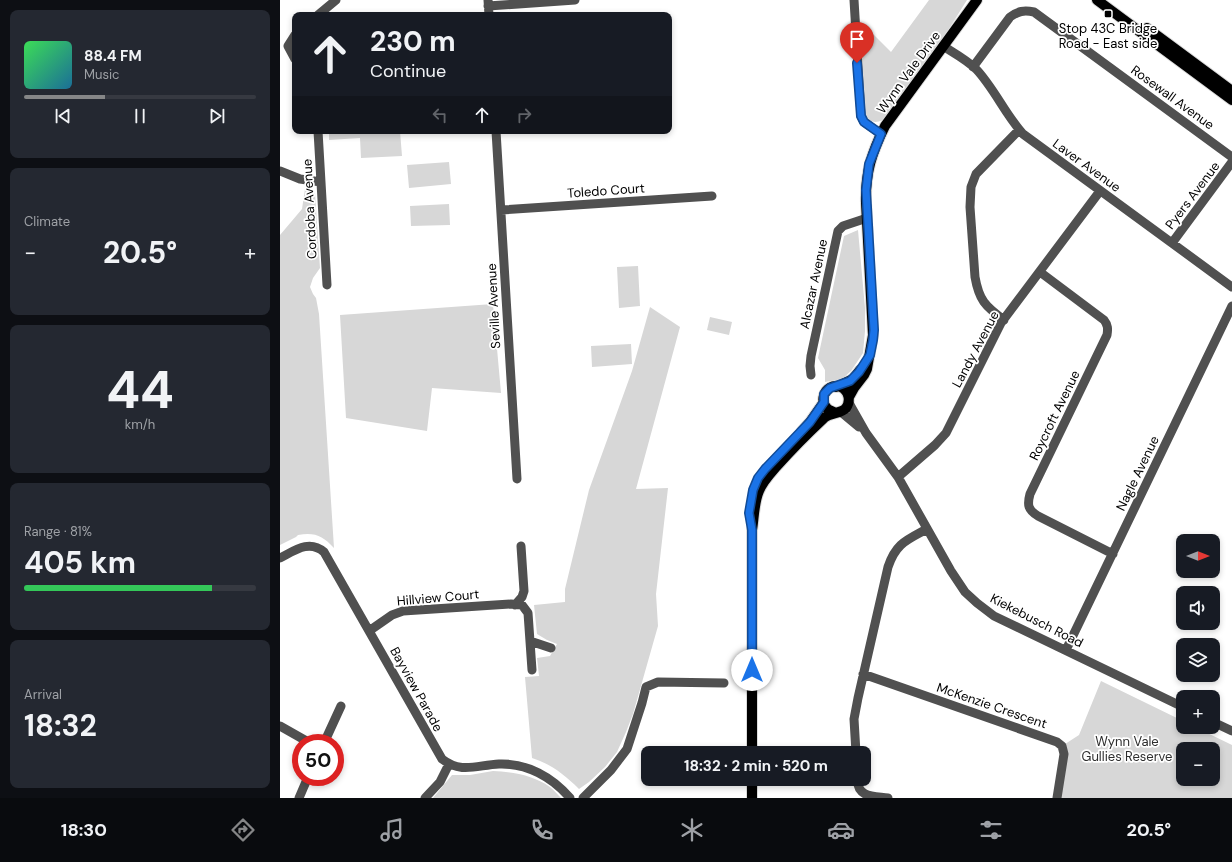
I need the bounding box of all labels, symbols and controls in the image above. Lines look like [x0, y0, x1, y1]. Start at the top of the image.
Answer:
marker: Stop 43C Bridge Road - East side [1103, 9, 1113, 19]
place label: Stop 43C Bridge Road - East side [1059, 20, 1157, 52]
pin [840, 22, 874, 63]
text: 230 m [370, 23, 456, 60]
icon: ahead [304, 28, 356, 80]
icon: arrive [846, 28, 868, 50]
street label: Wynn Vale Drive [873, 28, 944, 117]
text: 88.4 FM [84, 46, 142, 66]
text: Continue [370, 59, 446, 83]
street label: Rosewall Avenue [1128, 61, 1218, 133]
text: Music [84, 66, 119, 83]
icon: left [429, 104, 451, 126]
icon: ahead [471, 104, 493, 126]
icon: right [513, 104, 535, 126]
icon: previous [52, 105, 74, 127]
icon: pause [129, 105, 151, 127]
icon: next [206, 105, 228, 127]
street label: Laver Avenue [1049, 135, 1124, 196]
street label: Cordoba Avenue [298, 158, 321, 259]
street label: Pyers Avenue [1161, 158, 1223, 233]
street label: Toledo Court [567, 179, 645, 202]
text: Climate [24, 213, 70, 230]
text: 20.5° [103, 233, 177, 272]
text: − [24, 238, 36, 267]
text: + [244, 238, 256, 267]
street label: Alcazar Avenue [796, 238, 831, 331]
street label: Seville Avenue [483, 263, 504, 349]
street label: Landy Avenue [948, 308, 1003, 390]
text: 44 [106, 356, 174, 424]
street label: Roycroft Avenue [1025, 367, 1084, 463]
text: km/h [125, 416, 155, 433]
street label: Nagle Avenue [1112, 433, 1163, 513]
text: Range · 81% [24, 523, 92, 540]
north arrow [1176, 534, 1220, 578]
map controls [1176, 534, 1220, 786]
text: 405 km [24, 543, 136, 582]
street label: Hillview Court [396, 585, 480, 610]
button: sound [1176, 586, 1220, 630]
street label: Kiekebusch Road [987, 590, 1086, 651]
button: layers [1176, 638, 1220, 682]
street label: Bayview Parade [386, 644, 447, 735]
position arrow [731, 649, 773, 691]
street label: McKenzie Crescent [934, 679, 1049, 732]
text: Arrival [24, 686, 62, 703]
button: + [1176, 690, 1220, 734]
text: 18:32 [24, 706, 97, 745]
park label: Wynn Vale Gullies Reserve [1082, 733, 1172, 765]
speed limit sign: 50 [292, 734, 344, 786]
button: − [1176, 742, 1220, 786]
text: 18:32 · 2 min · 520 m [684, 756, 828, 776]
icon: directions [229, 816, 257, 844]
icon: music [378, 816, 406, 844]
icon: phone [528, 816, 556, 844]
icon: climate [678, 816, 706, 844]
icon: car [827, 816, 855, 844]
icon: filters [977, 816, 1005, 844]
text: 18:30 [61, 818, 107, 842]
text: 20.5° [1127, 818, 1171, 842]

